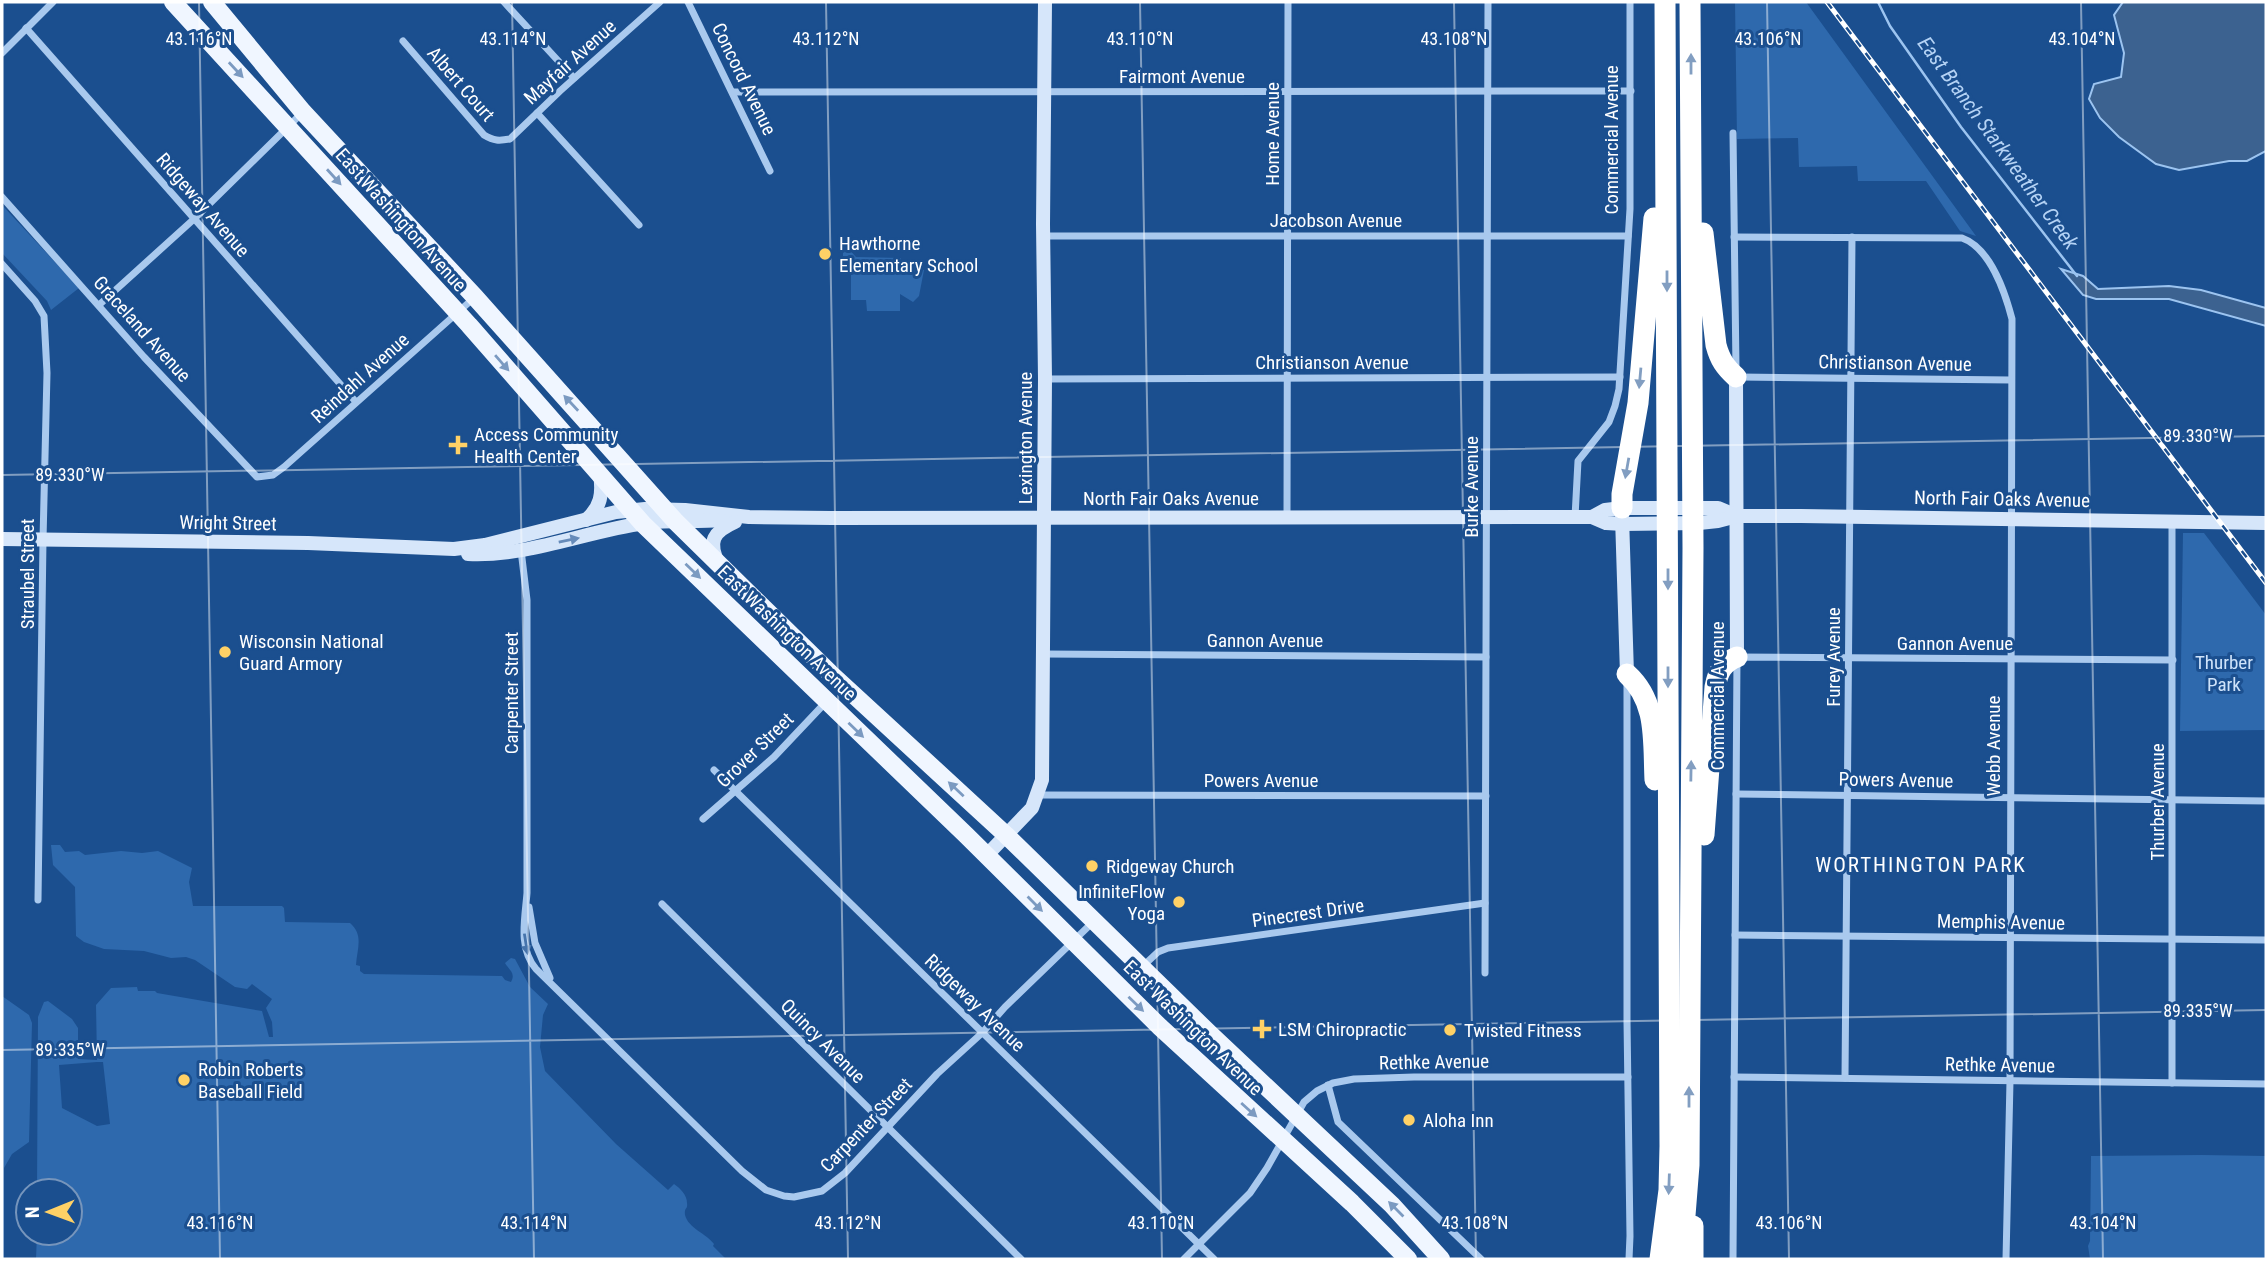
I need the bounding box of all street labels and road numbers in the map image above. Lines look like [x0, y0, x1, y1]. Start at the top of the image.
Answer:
street label: Mayfair Avenue [519, 15, 621, 109]
street label: Concord Avenue [707, 19, 781, 139]
street label: Albert Court [422, 42, 500, 126]
street label: Fairmont Avenue [1119, 65, 1245, 88]
street label: Commercial Avenue [1600, 65, 1623, 215]
street label: Home Avenue [1261, 82, 1284, 186]
street label: East Washington Avenue [331, 144, 471, 296]
street label: Ridgeway Avenue [152, 148, 255, 262]
street label: Jacobson Avenue [1270, 209, 1402, 232]
street label: Graceland Avenue [88, 271, 196, 387]
street label: Reindahl Avenue [306, 328, 414, 428]
street label: Christianson Avenue [1818, 350, 1972, 376]
street label: Christianson Avenue [1255, 351, 1409, 374]
street label: Lexington Avenue [1014, 372, 1037, 504]
street label: Burke Avenue [1460, 436, 1483, 538]
street label: North Fair Oaks Avenue [1914, 486, 2090, 512]
street label: North Fair Oaks Avenue [1083, 487, 1259, 510]
street label: Wright Street [179, 511, 277, 535]
street label: Straubel Street [16, 519, 39, 629]
street label: East Washington Avenue [713, 561, 861, 705]
street label: Furey Avenue [1822, 607, 1845, 707]
street label: Commercial Avenue [1706, 621, 1729, 771]
street label: Gannon Avenue [1207, 629, 1323, 652]
street label: Carpenter Street [500, 632, 523, 754]
street label: Gannon Avenue [1897, 632, 2013, 655]
street label: Webb Avenue [1982, 695, 2005, 796]
street label: Grover Street [712, 708, 798, 792]
street label: Thurber Avenue [2146, 743, 2169, 861]
street label: Powers Avenue [1838, 768, 1954, 793]
street label: Powers Avenue [1204, 769, 1318, 792]
street label: Pinecrest Drive [1251, 894, 1366, 932]
street label: Memphis Avenue [1937, 909, 2065, 935]
street label: Ridgeway Avenue [920, 949, 1030, 1057]
street label: East Washington Avenue [1119, 956, 1267, 1100]
street label: Quincy Avenue [776, 994, 870, 1088]
street label: Rethke Avenue [1379, 1050, 1489, 1074]
street label: Rethke Avenue [1945, 1053, 2055, 1077]
street label: Carpenter Street [815, 1073, 917, 1177]

